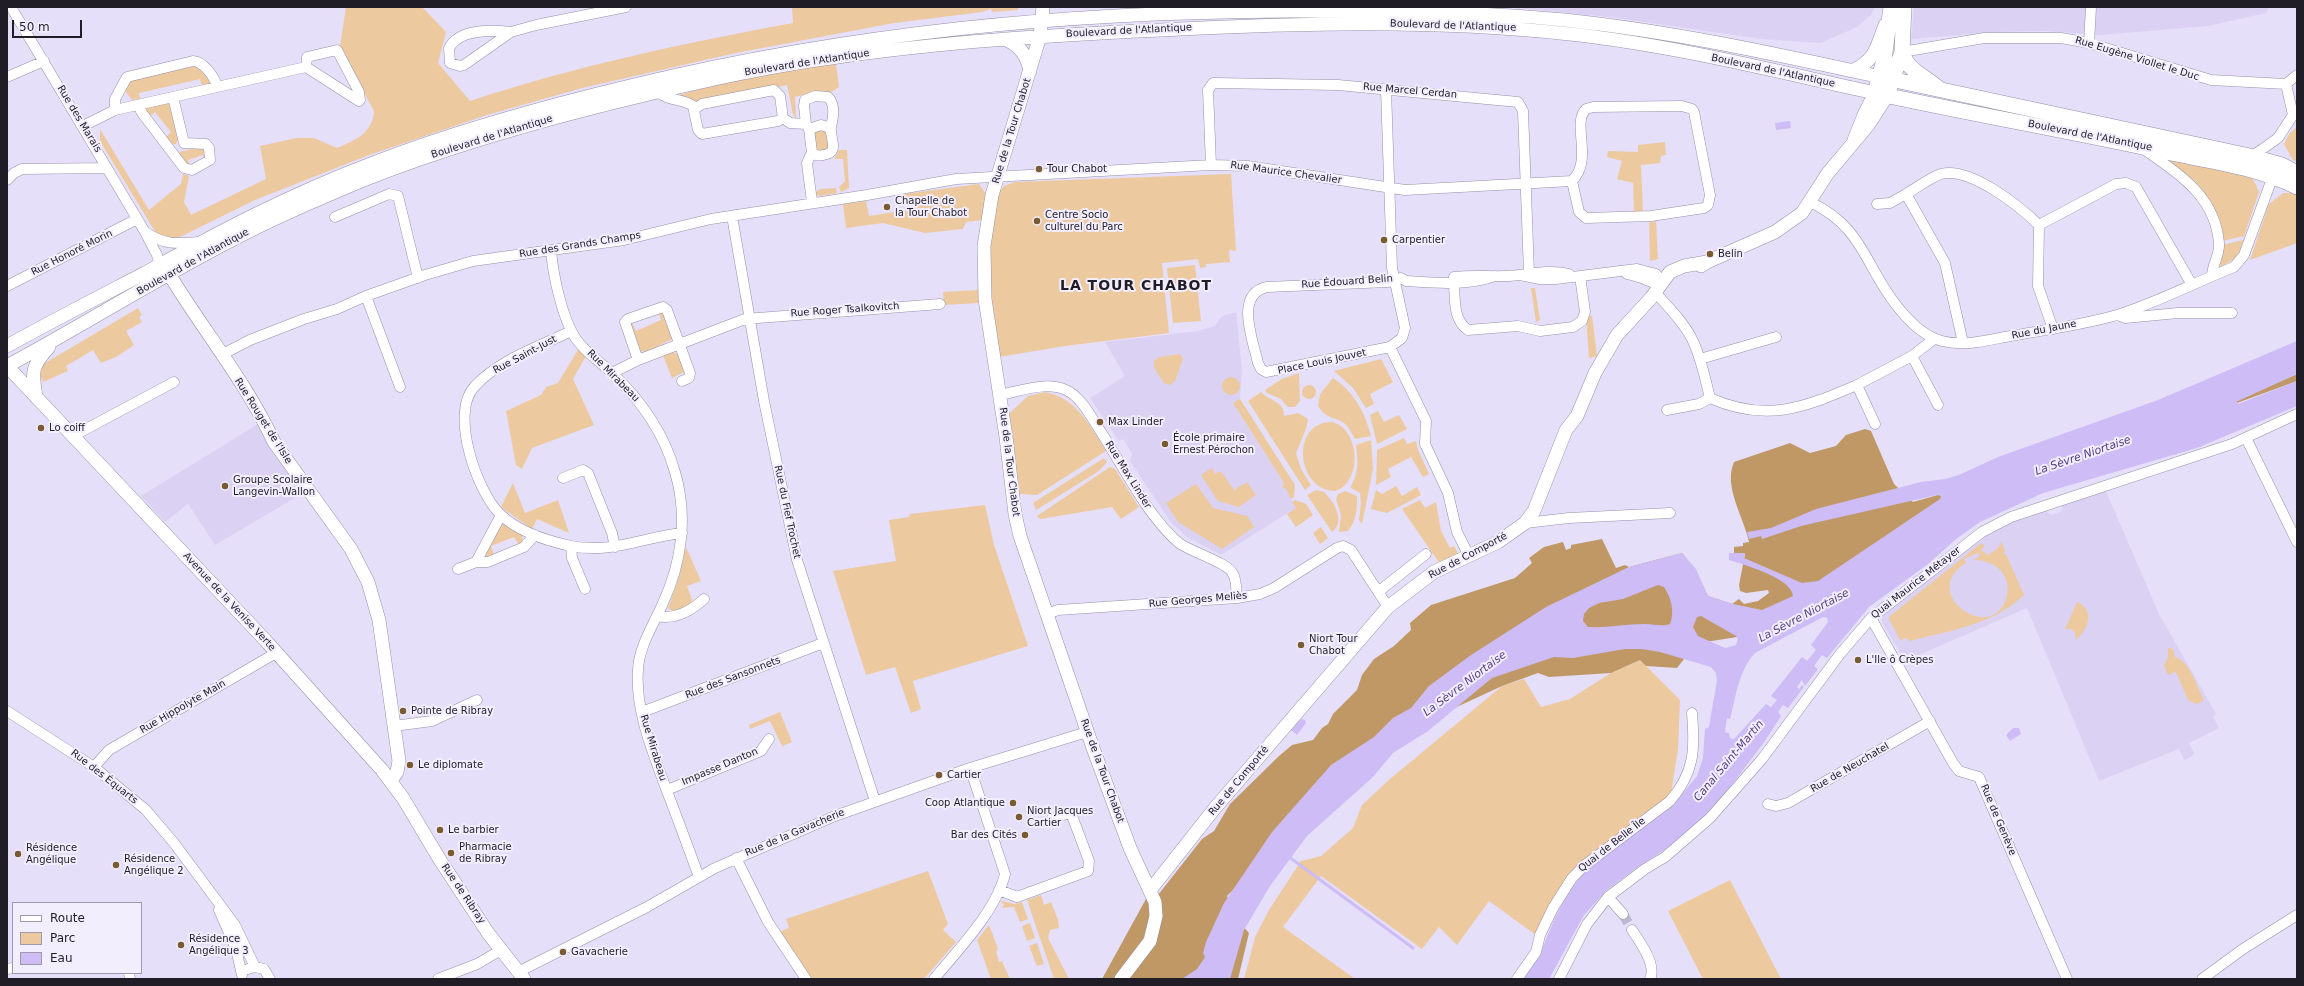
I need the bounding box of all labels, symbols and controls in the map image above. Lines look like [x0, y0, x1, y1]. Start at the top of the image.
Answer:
scale bar [14, 12, 84, 38]
street label: Boulevard de l'Atlantique [1390, 18, 1516, 34]
text: 50 m [19, 20, 50, 34]
street label: Boulevard de l'Atlantique [1066, 22, 1192, 40]
street label: Rue Eugène Viollet le Duc [2074, 34, 2200, 84]
street label: Boulevard de l'Atlantique [744, 47, 870, 79]
street label: Boulevard de l'Atlantique [1710, 52, 1836, 90]
street label: Rue de la Tour Chabot [990, 77, 1034, 185]
street label: Rue Marcel Cerdan [1363, 81, 1457, 101]
street label: Rue des Marais [54, 83, 104, 155]
street label: Boulevard de l'Atlantique [430, 113, 554, 161]
street label: Boulevard de l'Atlantique [2027, 118, 2153, 154]
street label: Rue Maurice Chevalier [1230, 159, 1342, 187]
place label: Tour Chabot [1047, 163, 1107, 175]
marker: Tour Chabot [1034, 164, 1044, 174]
place label: Chapelle de la Tour Chabot [895, 195, 967, 218]
marker: Chapelle de la Tour Chabot [882, 202, 892, 212]
place label: Centre Socio culturel du Parc [1045, 209, 1123, 232]
marker: Centre Socio culturel du Parc [1032, 216, 1042, 226]
street label: Boulevard de l'Atlantique [135, 226, 251, 298]
street label: Rue Honoré Morin [29, 227, 115, 279]
street label: Rue des Grands Champs [518, 229, 642, 261]
place label: Carpentier [1392, 234, 1445, 246]
marker: Carpentier [1379, 235, 1389, 245]
place label: Belin [1718, 248, 1743, 260]
marker: Belin [1705, 249, 1715, 259]
street label: Rue Édouard Belin [1301, 273, 1393, 291]
district label: LA TOUR CHABOT [1060, 278, 1212, 294]
street label: Rue Roger Tsalkovitch [790, 300, 900, 320]
street label: Rue du Jaune [2010, 318, 2078, 342]
street label: Rue Saint-Just [491, 333, 559, 377]
street label: Rue Mirabeau [584, 347, 642, 405]
street label: Place Louis Jouvet [1277, 347, 1367, 377]
street label: Rue Rouget de l'Isle [232, 376, 294, 466]
street label: Rue de la Tour Chabot [996, 407, 1022, 517]
place label: Max Linder [1108, 416, 1163, 428]
marker: Max Linder [1095, 417, 1105, 427]
place label: Lo coiff [49, 422, 85, 434]
marker: Lo coiff [36, 423, 46, 433]
place label: École primaire Ernest Pérochon [1173, 432, 1254, 456]
water label: La Sèvre Niortaise [2033, 433, 2133, 479]
street label: Rue Max Linder [1102, 439, 1154, 511]
marker: École primaire Ernest Pérochon [1160, 439, 1170, 449]
street label: Rue du Fief Trochet [771, 464, 803, 560]
place label: Groupe Scolaire Langevin-Wallon [233, 474, 315, 498]
marker: Groupe Scolaire Langevin-Wallon [220, 481, 230, 491]
street label: Rue de Comporté [1427, 530, 1509, 582]
street label: Quai Maurice Métayer [1869, 544, 1963, 622]
street label: Avenue de la Venise Verte [180, 550, 278, 654]
water label: La Sèvre Niortaise [1757, 587, 1851, 645]
street label: Rue Georges Meliès [1148, 590, 1248, 610]
place label: Niort Tour Chabot [1309, 633, 1358, 656]
marker: Niort Tour Chabot [1296, 640, 1306, 650]
water label: La Sèvre Niortaise [1421, 648, 1509, 720]
street label: Rue des Sansonnets [684, 654, 782, 702]
place label: L'Ile ô Crèpes [1866, 654, 1933, 666]
marker: L'Ile ô Crèpes [1853, 655, 1863, 665]
street label: Rue Hippolyte Main [138, 678, 228, 736]
place label: Pointe de Ribray [411, 705, 493, 717]
marker: Pointe de Ribray [398, 706, 408, 716]
street label: Rue Mirabeau [637, 713, 669, 783]
street label: Rue de la Tour Chabot [1078, 717, 1126, 825]
water label: Canal Saint-Martin [1691, 718, 1767, 804]
street label: Rue de Neuchatel [1809, 741, 1891, 795]
street label: Rue de Comporté [1206, 744, 1272, 818]
street label: Impasse Danton [680, 746, 760, 788]
street label: Rue des Équarts [68, 747, 140, 807]
place label: Le diplomate [418, 759, 483, 771]
marker: Le diplomate [405, 760, 415, 770]
place label: Cartier [947, 769, 981, 781]
marker: Cartier [934, 770, 944, 780]
street label: Rue de Genève [1978, 783, 2018, 857]
place label: Coop Atlantique [925, 797, 1005, 809]
marker: Coop Atlantique [1008, 798, 1018, 808]
place label: Niort Jacques Cartier [1027, 805, 1093, 828]
street label: Rue de la Gavacherie [743, 807, 847, 859]
marker: Niort Jacques Cartier [1014, 812, 1024, 822]
street label: Quai de Belle Île [1576, 815, 1648, 875]
place label: Le barbier [448, 824, 499, 836]
marker: Le barbier [435, 825, 445, 835]
place label: Bar des Cités [951, 829, 1017, 841]
marker: Bar des Cités [1020, 830, 1030, 840]
place label: Pharmacie de Ribray [459, 841, 512, 864]
place label: Résidence Angélique [26, 842, 77, 866]
marker: Pharmacie de Ribray [446, 848, 456, 858]
marker: Résidence Angélique [13, 849, 23, 859]
place label: Résidence Angélique 2 [124, 853, 184, 876]
marker: Résidence Angélique 2 [111, 860, 121, 870]
street label: Rue de Ribray [438, 862, 488, 926]
legend [12, 902, 142, 974]
text: Route [50, 911, 85, 925]
text: Parc [50, 931, 75, 945]
place label: Résidence Angélique 3 [189, 933, 249, 956]
marker: Résidence Angélique 3 [176, 940, 186, 950]
place label: Gavacherie [571, 946, 628, 958]
marker: Gavacherie [558, 947, 568, 957]
text: Eau [50, 951, 73, 965]

